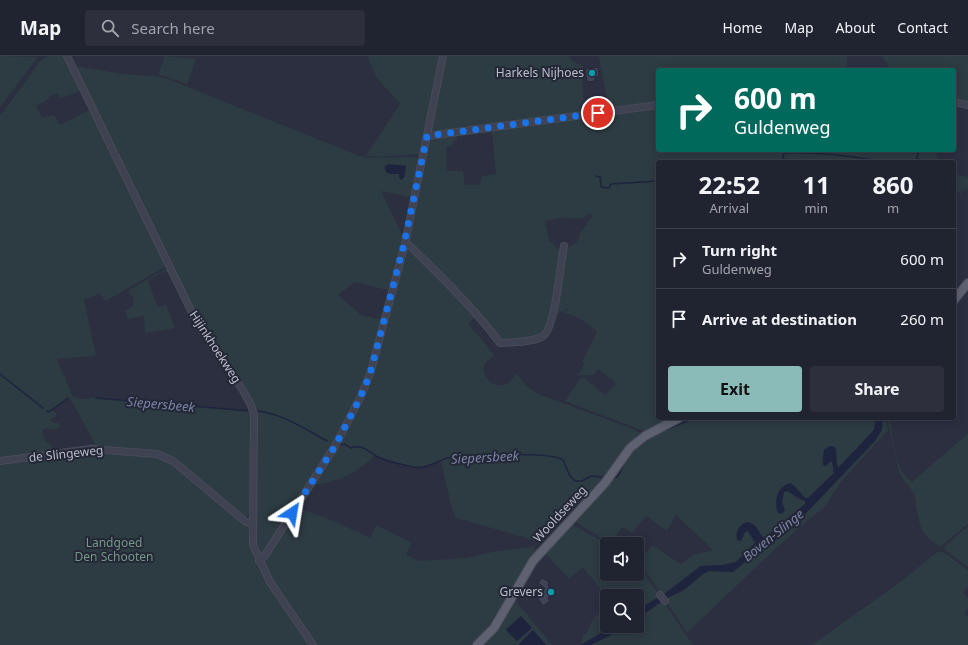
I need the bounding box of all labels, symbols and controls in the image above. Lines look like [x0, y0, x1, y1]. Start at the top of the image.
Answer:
search box [85, 10, 365, 46]
text: Map [20, 15, 61, 41]
icon: search [99, 17, 121, 39]
text: Search here [131, 18, 215, 38]
text: Home [723, 18, 762, 37]
text: Map [784, 18, 814, 37]
text: About [836, 18, 875, 37]
text: Contact [897, 18, 948, 37]
place label: Harkels Nijhoes [496, 64, 584, 81]
marker: Harkels Nijhoes [587, 68, 597, 78]
text: 600 m [734, 79, 817, 117]
icon: right [668, 84, 720, 136]
pin [581, 96, 615, 130]
icon: arrive [587, 102, 609, 124]
text: Guldenweg [734, 115, 831, 139]
text: 22:52 [698, 168, 760, 201]
text: 11 [803, 168, 830, 201]
text: 860 [872, 168, 914, 201]
text: Arrival [709, 199, 749, 217]
text: min [804, 199, 828, 217]
text: m [887, 199, 899, 217]
text: Turn right [702, 240, 777, 260]
icon: right [668, 248, 690, 270]
text: 600 m [900, 249, 944, 269]
text: Guldenweg [702, 260, 772, 278]
street label: Hijinkhoekweg [186, 307, 245, 386]
icon: arrive [668, 308, 690, 330]
text: Arrive at destination [702, 309, 857, 329]
text: 260 m [900, 309, 944, 329]
button: Exit [668, 366, 802, 412]
button: Share [810, 366, 944, 412]
water label: Siepersbeek [126, 392, 196, 416]
street label: de Slingeweg [28, 441, 104, 466]
water label: Siepersbeek [450, 446, 520, 468]
street label: Wooldseweg [529, 482, 590, 546]
position arrow [271, 492, 313, 534]
water label: Boven-Slinge [739, 504, 808, 565]
park label: Landgoed Den Schooten [75, 534, 153, 565]
map controls [600, 537, 644, 633]
button: sound [600, 537, 644, 581]
place label: Grevers [499, 583, 543, 600]
marker: Grevers [546, 587, 556, 597]
button: search [600, 589, 644, 633]

